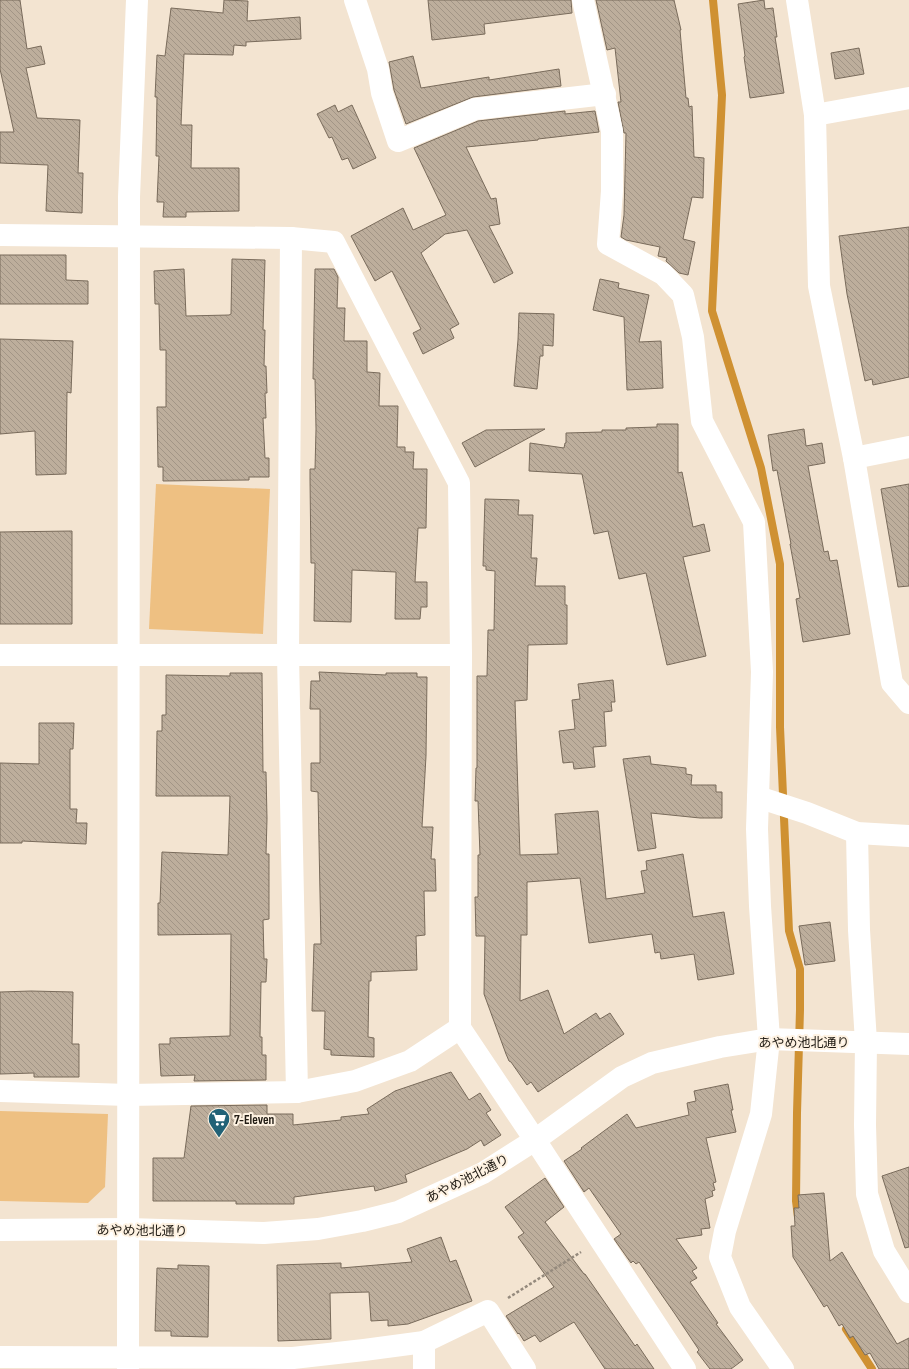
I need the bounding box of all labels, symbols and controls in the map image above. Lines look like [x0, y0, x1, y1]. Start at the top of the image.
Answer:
street label: あやめ池北通り [758, 1035, 850, 1051]
supermarket icon: 7-Eleven [206, 1106, 232, 1139]
place label: 7-Eleven [234, 1112, 275, 1128]
street label: あやめ池北通り [423, 1151, 512, 1207]
street label: あやめ池北通り [96, 1222, 188, 1240]

